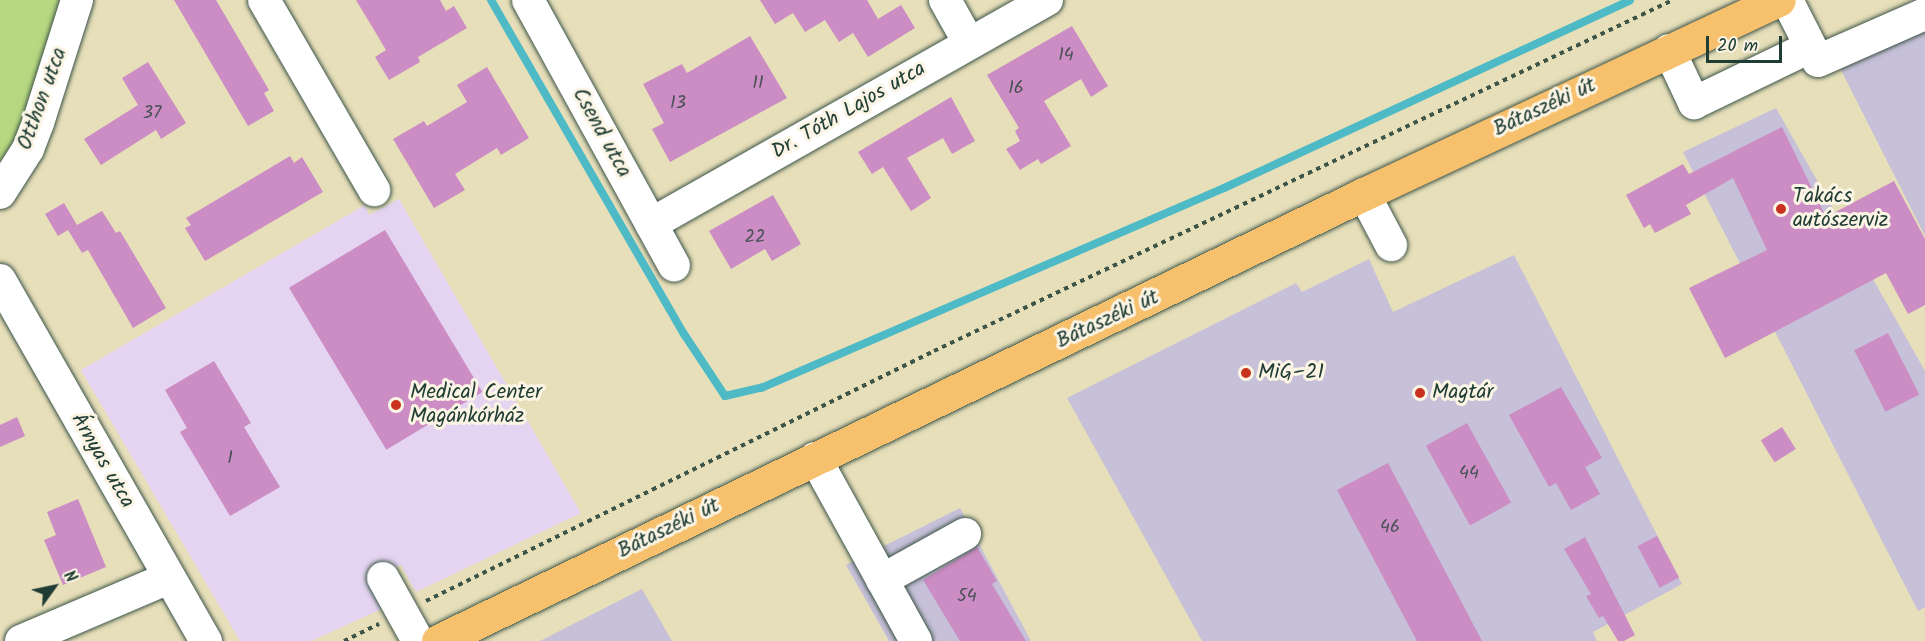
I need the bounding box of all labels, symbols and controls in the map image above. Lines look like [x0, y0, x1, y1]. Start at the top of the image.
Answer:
scale bar [1709, 24, 1786, 62]
text: 20 m [1717, 32, 1758, 61]
street label: Otthon utca [13, 44, 73, 154]
house number: 14 [1058, 45, 1074, 67]
street label: Dr. Tóth Lajos utca [768, 57, 930, 165]
house number: 11 [752, 73, 764, 95]
street label: Bátaszéki út [1490, 73, 1600, 143]
house number: 16 [1008, 78, 1024, 100]
street label: Csend utca [566, 84, 636, 182]
house number: 13 [670, 93, 686, 115]
house number: 37 [143, 103, 161, 125]
place label: Takács autószerviz [1793, 184, 1888, 234]
marker: Takács autószerviz [1774, 202, 1788, 216]
house number: 22 [745, 227, 765, 249]
street label: Bátaszéki út [1053, 285, 1163, 355]
place label: MiG–21 [1258, 360, 1324, 386]
marker: MiG–21 [1239, 366, 1253, 380]
place label: Medical Center Magánkórház [410, 380, 542, 430]
place label: Magtár [1432, 380, 1493, 406]
marker: Magtár [1413, 386, 1427, 400]
marker: Medical Center Magánkórház [387, 396, 405, 414]
street label: Árnyas utca [65, 409, 139, 513]
house number: 1 [227, 448, 233, 470]
house number: 44 [1459, 463, 1479, 485]
street label: Bátaszéki út [614, 494, 724, 564]
house number: 46 [1380, 517, 1400, 539]
north arrow [24, 557, 84, 617]
text: N [56, 566, 83, 588]
house number: 54 [957, 586, 977, 608]

